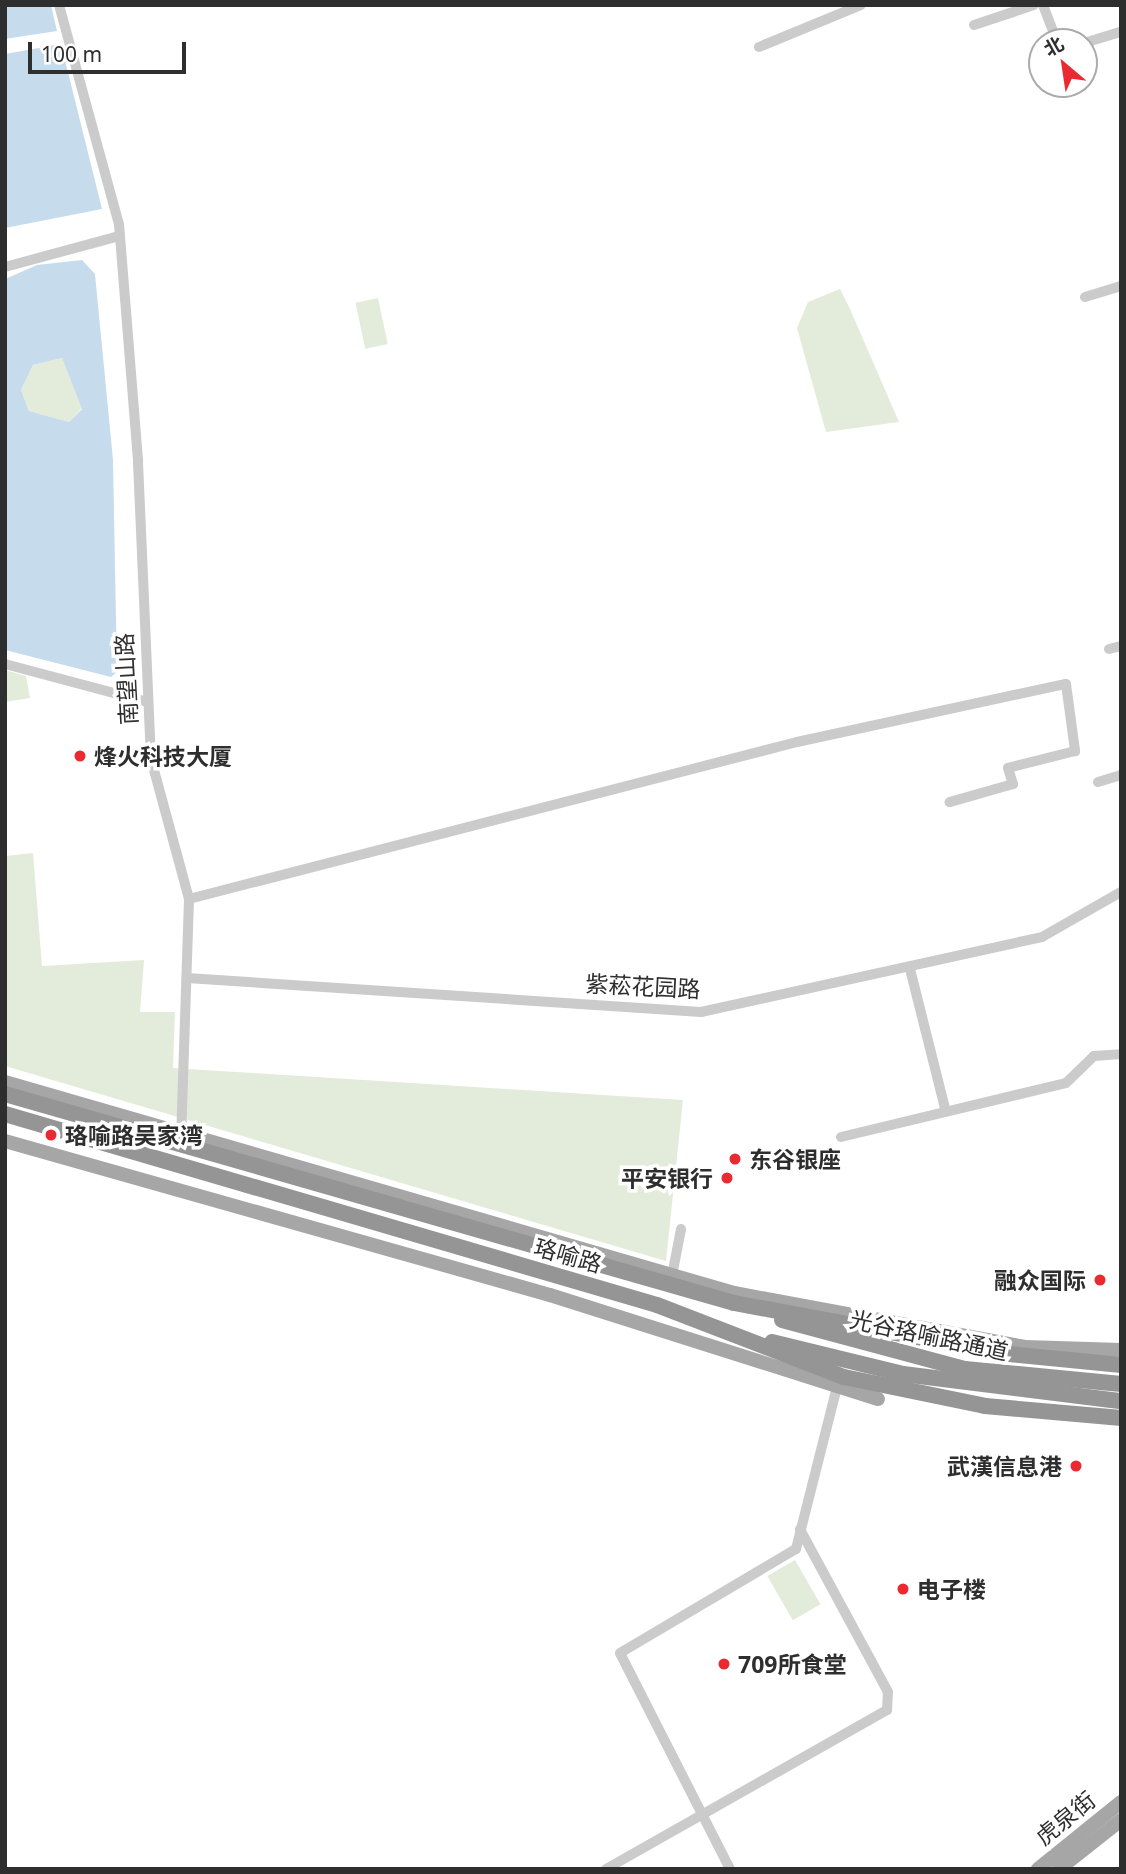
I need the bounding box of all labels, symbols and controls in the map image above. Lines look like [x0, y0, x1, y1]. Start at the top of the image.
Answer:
scale bar [32, 28, 189, 72]
north arrow [1028, 28, 1098, 98]
text: 北 [1039, 30, 1068, 62]
text: 100 m [41, 40, 102, 68]
street label: 南望山路 [110, 632, 142, 726]
place label: 烽火科技大厦 [94, 742, 232, 770]
marker: 烽火科技大厦 [72, 748, 88, 764]
street label: 紫菘花园路 [585, 969, 701, 1003]
place label: 珞喻路吴家湾 [65, 1121, 203, 1149]
marker: 珞喻路吴家湾 [43, 1127, 59, 1143]
place label: 东谷银座 [749, 1145, 841, 1173]
marker: 东谷银座 [727, 1151, 743, 1167]
place label: 平安银行 [621, 1164, 713, 1192]
marker: 平安银行 [719, 1170, 735, 1186]
street label: 珞喻路 [531, 1232, 605, 1278]
place label: 融众国际 [994, 1266, 1086, 1294]
marker: 融众国际 [1092, 1272, 1108, 1288]
street label: 光谷珞喻路通道 [847, 1305, 1011, 1365]
place label: 武漢信息港 [947, 1452, 1062, 1480]
marker: 武漢信息港 [1068, 1458, 1084, 1474]
place label: 电子楼 [917, 1575, 986, 1603]
marker: 电子楼 [895, 1581, 911, 1597]
place label: 709所食堂 [738, 1650, 846, 1678]
marker: 709所食堂 [716, 1656, 732, 1672]
street label: 虎泉街 [1030, 1786, 1100, 1850]

